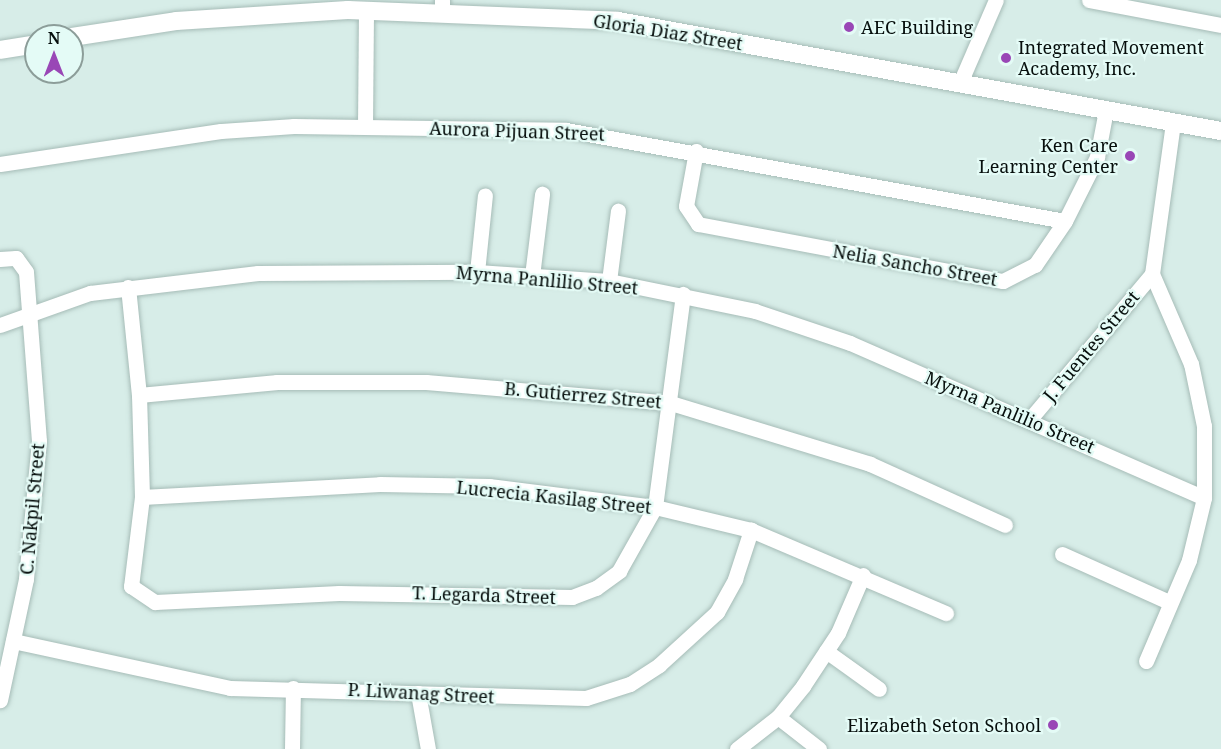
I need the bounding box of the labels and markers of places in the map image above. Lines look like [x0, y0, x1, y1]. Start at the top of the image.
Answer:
place label: AEC Building [861, 16, 973, 38]
marker: AEC Building [842, 20, 856, 34]
place label: Integrated Movement Academy, Inc. [1018, 37, 1204, 80]
marker: Integrated Movement Academy, Inc. [999, 51, 1013, 65]
place label: Ken Care Learning Center [978, 135, 1118, 178]
marker: Ken Care Learning Center [1123, 149, 1137, 163]
place label: Elizabeth Seton School [847, 714, 1041, 736]
marker: Elizabeth Seton School [1046, 718, 1060, 732]

